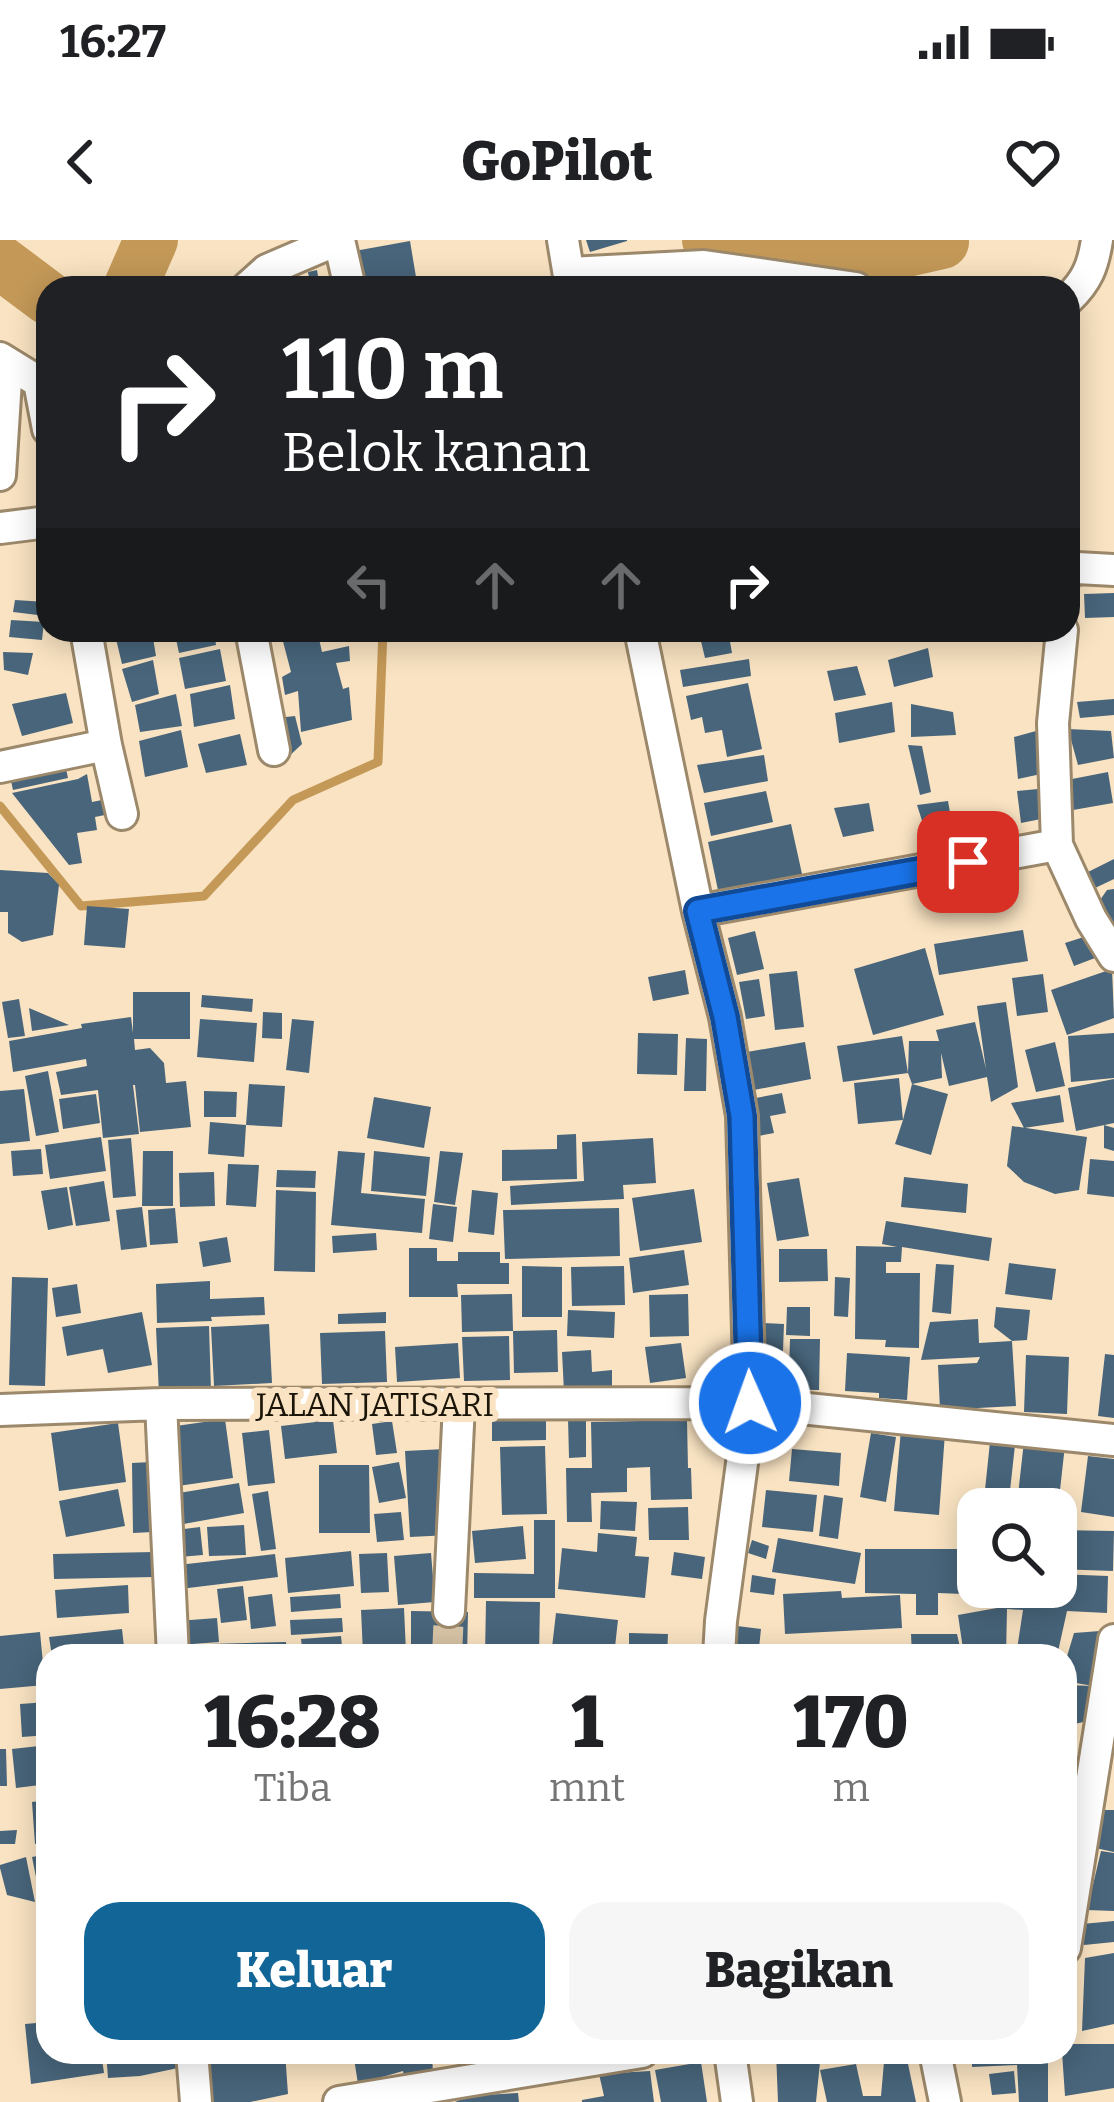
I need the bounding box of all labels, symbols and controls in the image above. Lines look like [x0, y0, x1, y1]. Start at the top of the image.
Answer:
text: 16:27 [60, 15, 166, 69]
icon: back [48, 129, 114, 195]
icon: heart [1000, 129, 1066, 195]
text: GoPilot [461, 130, 653, 194]
text: 110 m [282, 319, 503, 420]
icon: right [84, 324, 240, 480]
text: Belok kanan [282, 421, 590, 485]
icon: left [336, 552, 402, 618]
icon: ahead [462, 552, 528, 618]
icon: ahead [588, 552, 654, 618]
icon: right [714, 552, 780, 618]
pin [917, 811, 1019, 913]
icon: arrive [935, 829, 1001, 895]
position arrow [687, 1340, 813, 1466]
street label: JALAN JATISARI [255, 1385, 494, 1425]
map controls [957, 1488, 1077, 1608]
button: search [957, 1488, 1077, 1608]
text: 16:28 [204, 1680, 381, 1766]
text: 1 [571, 1680, 603, 1766]
text: 170 [793, 1680, 909, 1766]
text: Tiba [254, 1765, 331, 1811]
text: mnt [549, 1765, 625, 1811]
text: m [832, 1765, 870, 1811]
button: Keluar [84, 1902, 545, 2040]
button: Bagikan [569, 1902, 1029, 2040]

